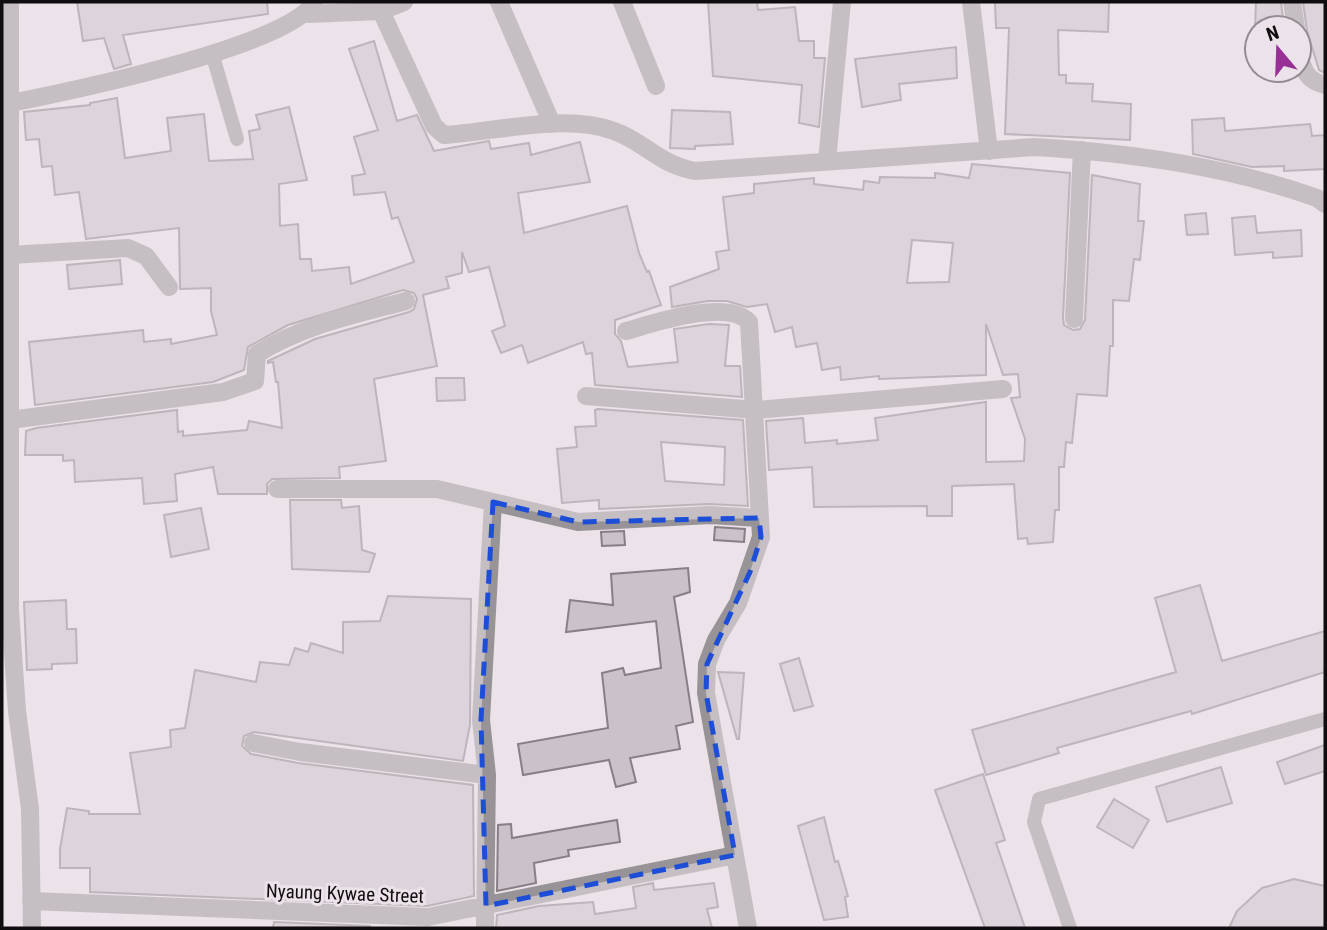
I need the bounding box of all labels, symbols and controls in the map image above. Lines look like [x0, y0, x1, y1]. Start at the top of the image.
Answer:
north arrow [1243, 14, 1313, 84]
text: N [1263, 21, 1282, 46]
street label: Nyaung Kywae Street [266, 879, 424, 908]

